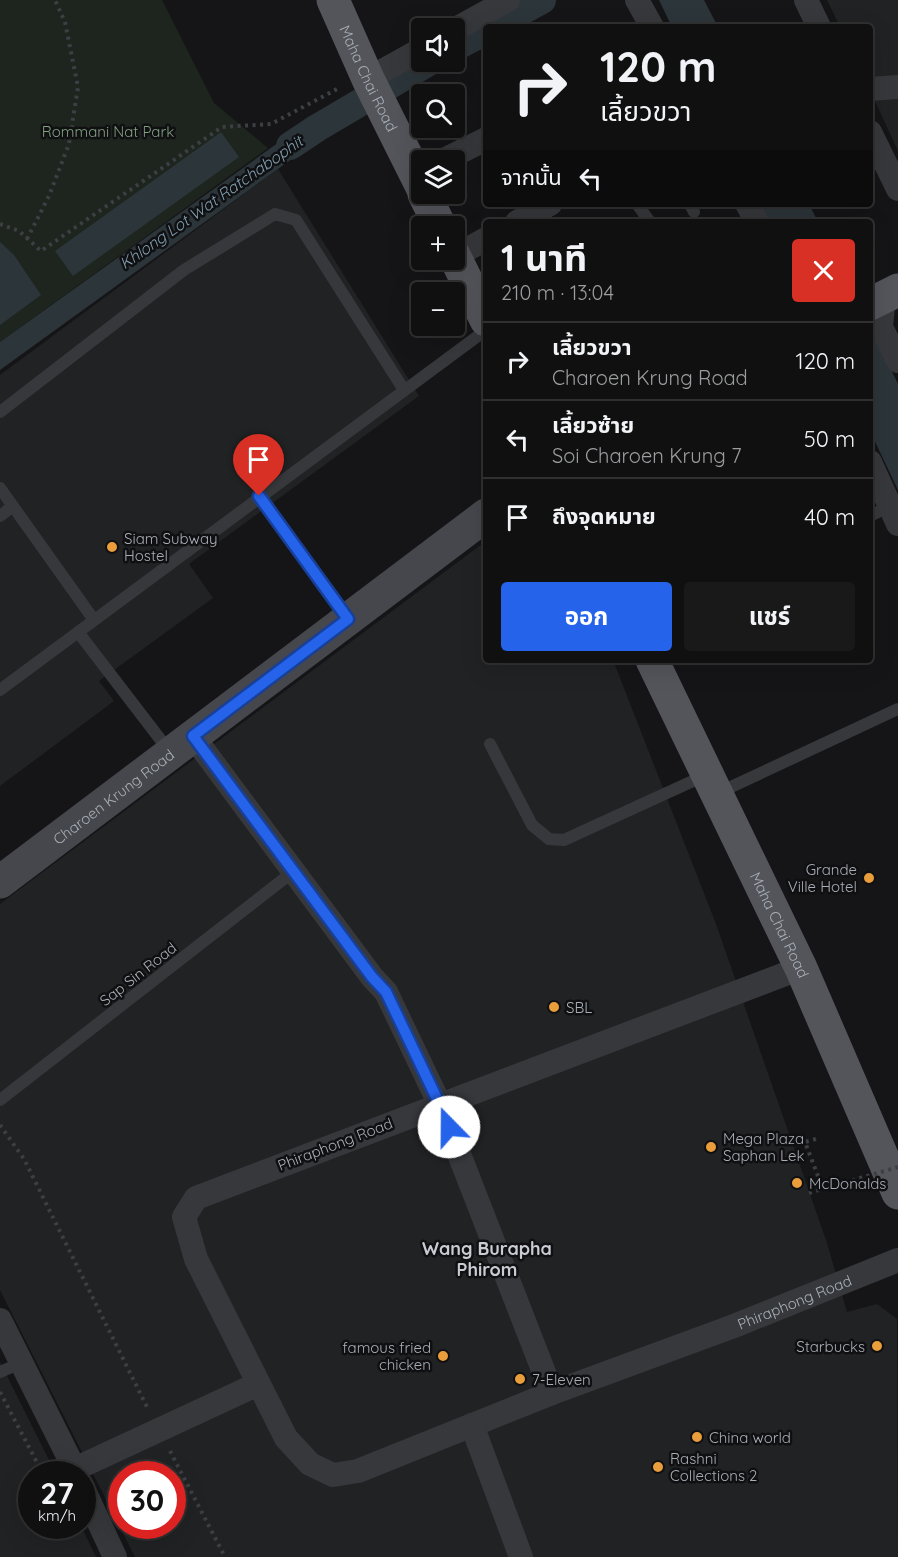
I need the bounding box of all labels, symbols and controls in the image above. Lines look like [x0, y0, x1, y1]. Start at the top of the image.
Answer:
map controls [411, 18, 465, 336]
button: sound [411, 18, 465, 72]
street label: Maha Chai Road [336, 22, 402, 134]
text: 120 m [600, 40, 717, 93]
icon: right [501, 48, 579, 126]
button: search [411, 84, 465, 138]
text: เลี้ยวขวา [600, 94, 691, 128]
park label: Rommani Nat Park [42, 122, 174, 141]
water label: Khlong Lot Wat Ratchabophit [115, 130, 308, 273]
button: layers [411, 150, 465, 204]
icon: left [574, 162, 607, 195]
text: จากนั้น [501, 163, 562, 191]
button: + [411, 216, 465, 270]
text: 1 นาที [501, 235, 587, 280]
button: close [792, 239, 855, 302]
text: 210 m · 13:04 [501, 280, 614, 305]
button: − [411, 282, 465, 336]
text: เลี้ยวขวา [552, 333, 632, 361]
icon: right [501, 345, 534, 378]
text: 120 m [796, 347, 855, 375]
text: Charoen Krung Road [552, 365, 748, 390]
text: เลี้ยวซ้าย [552, 411, 634, 439]
icon: left [501, 423, 534, 456]
text: 50 m [804, 425, 855, 453]
pin [233, 434, 284, 496]
icon: arrive [242, 443, 275, 476]
text: Soi Charoen Krung 7 [552, 443, 741, 468]
icon: arrive [501, 501, 534, 534]
text: ถึงจุดหมาย [552, 502, 656, 530]
text: 40 m [804, 503, 855, 531]
place label: Siam Subway Hostel [124, 529, 218, 565]
marker: Siam Subway Hostel [105, 540, 119, 554]
button: ออก [501, 582, 672, 651]
button: แชร์ [684, 582, 855, 651]
street label: Charoen Krung Road [49, 745, 178, 848]
place label: Grande Ville Hotel [788, 860, 857, 896]
street label: Maha Chai Road [746, 869, 813, 980]
marker: Grande Ville Hotel [862, 871, 876, 885]
street label: Sap Sin Road [96, 938, 180, 1010]
place label: SBL [566, 998, 592, 1017]
marker: SBL [547, 1000, 561, 1014]
position arrow [417, 1095, 481, 1159]
street label: Phiraphong Road [275, 1113, 395, 1175]
place label: Mega Plaza Saphan Lek [723, 1129, 804, 1165]
marker: Mega Plaza Saphan Lek [704, 1140, 718, 1154]
place label: McDonalds [809, 1174, 886, 1193]
marker: McDonalds [790, 1176, 804, 1190]
district label: Wang Burapha Phirom [422, 1237, 552, 1281]
street label: Phiraphong Road [734, 1270, 854, 1333]
place label: Starbucks [796, 1337, 865, 1356]
place label: famous fried chicken [342, 1338, 431, 1374]
marker: Starbucks [870, 1339, 884, 1353]
marker: famous fried chicken [436, 1349, 450, 1363]
place label: 7-Eleven [532, 1370, 591, 1389]
marker: 7-Eleven [513, 1372, 527, 1386]
place label: China world [709, 1428, 791, 1447]
marker: China world [690, 1430, 704, 1444]
place label: Rashni Collections 2 [670, 1449, 757, 1485]
marker: Rashni Collections 2 [651, 1460, 665, 1474]
speed limit sign: 30 [108, 1461, 186, 1539]
text: 27 [40, 1474, 74, 1512]
text: km/h [38, 1506, 76, 1525]

